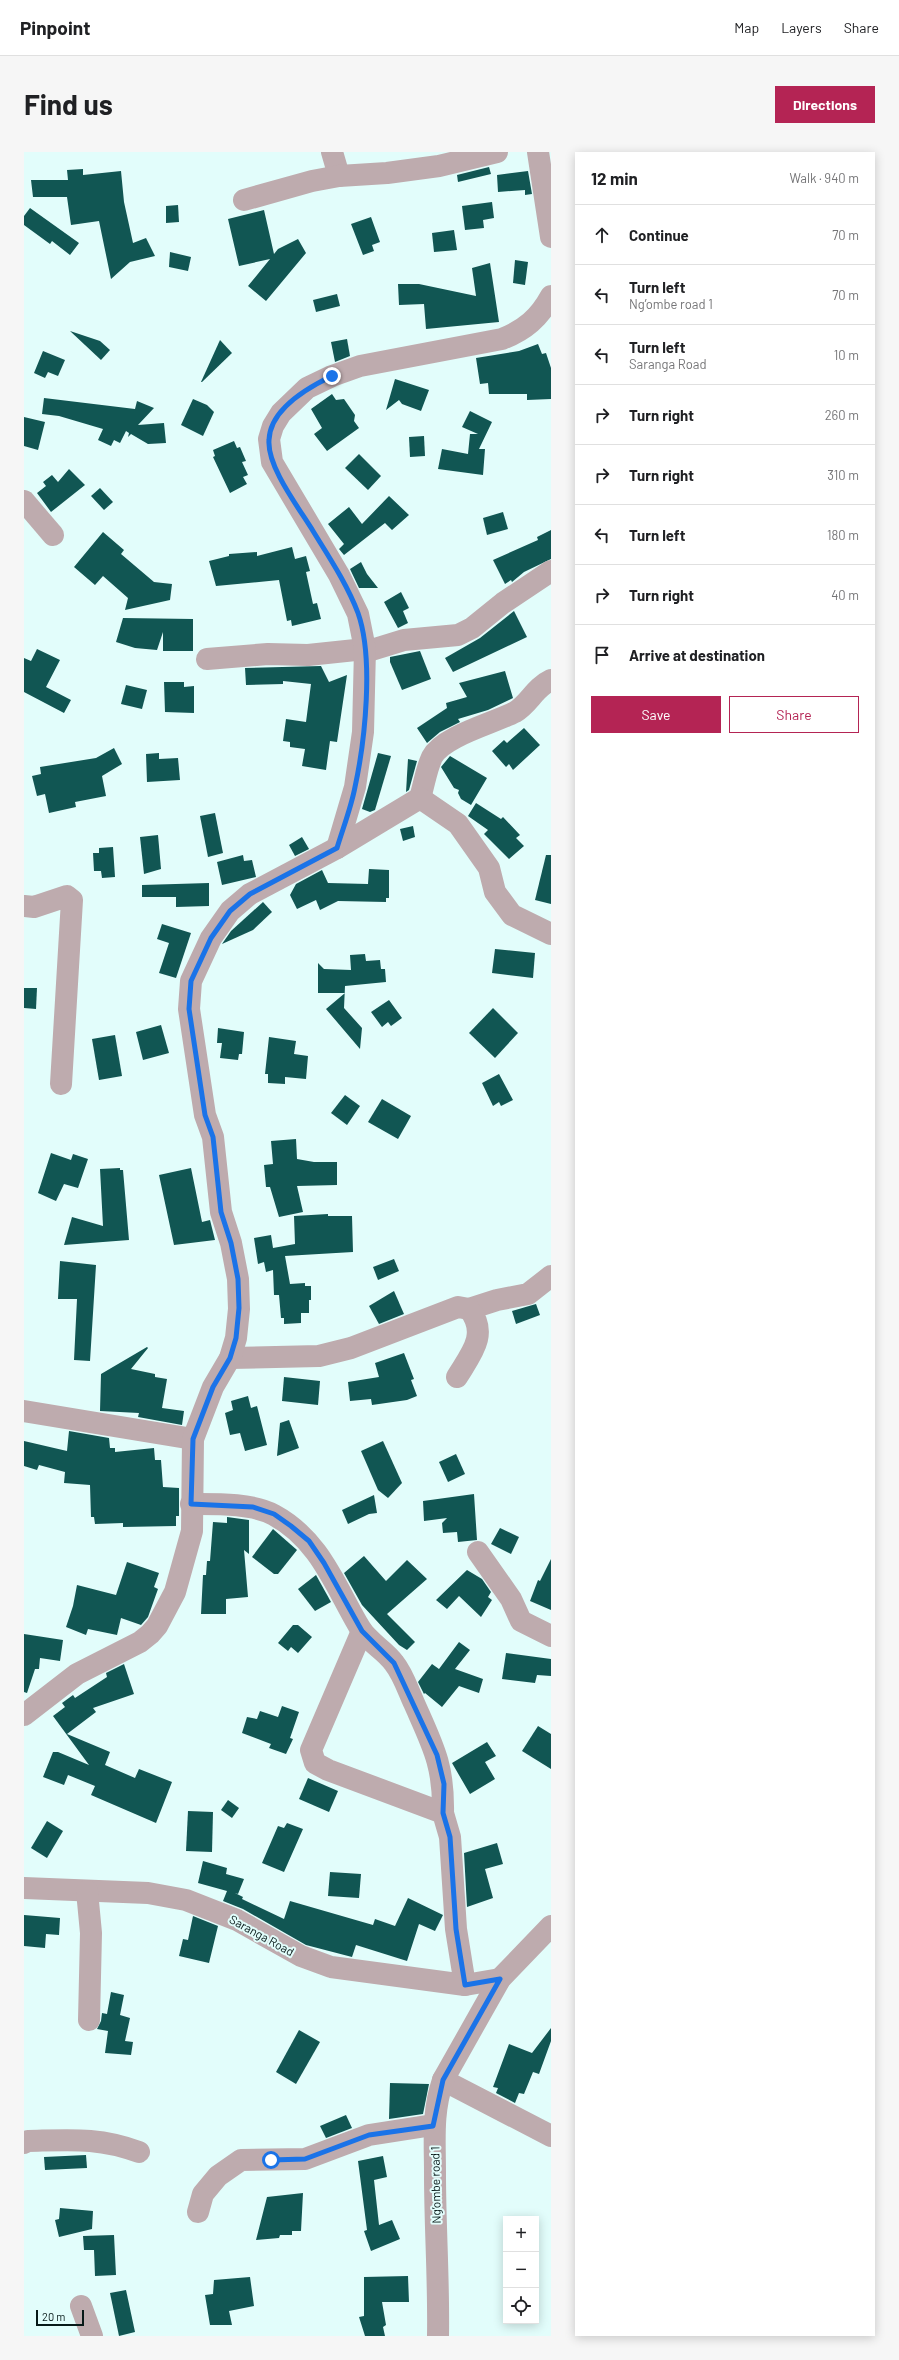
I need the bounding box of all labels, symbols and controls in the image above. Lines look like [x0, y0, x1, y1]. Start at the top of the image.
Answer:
text: Pinpoint [20, 16, 90, 39]
text: Map [734, 19, 759, 36]
text: Layers [781, 19, 822, 36]
text: Share [844, 19, 879, 36]
button: Directions [775, 86, 875, 123]
text: Find us [24, 87, 113, 121]
text: 12 min [591, 168, 638, 188]
text: Walk · 940 m [789, 170, 859, 186]
icon: ahead [591, 224, 613, 246]
text: Continue [629, 226, 689, 244]
text: 70 m [832, 227, 859, 243]
text: Turn left [629, 278, 685, 296]
icon: left [591, 284, 613, 306]
text: 70 m [832, 287, 859, 303]
text: Ng’ombe road 1 [629, 296, 713, 312]
text: Turn left [629, 338, 685, 356]
icon: left [591, 344, 613, 366]
text: 10 m [834, 347, 859, 363]
text: Saranga Road [629, 356, 707, 372]
route end [323, 367, 341, 385]
icon: right [591, 404, 613, 426]
text: Turn right [629, 406, 694, 424]
text: 260 m [825, 407, 859, 423]
icon: right [591, 464, 613, 486]
text: Turn right [629, 466, 694, 484]
text: 310 m [827, 467, 859, 483]
icon: left [591, 524, 613, 546]
text: Turn left [629, 526, 685, 544]
text: 180 m [827, 527, 859, 543]
icon: right [591, 584, 613, 606]
text: Turn right [629, 586, 694, 604]
text: 40 m [831, 587, 859, 603]
icon: arrive [591, 644, 613, 666]
text: Arrive at destination [629, 646, 765, 664]
button: Save [591, 696, 721, 733]
button: Share [729, 696, 859, 733]
street label: Saranga Road [227, 1912, 297, 1958]
street label: Ng’ombe road 1 [427, 2146, 443, 2224]
route start [262, 2151, 280, 2169]
map controls [503, 2216, 539, 2324]
button: + [503, 2216, 539, 2252]
button: − [503, 2252, 539, 2288]
button: locate [503, 2288, 539, 2324]
scale bar [36, 2308, 84, 2327]
text: 20 m [42, 2310, 65, 2323]

